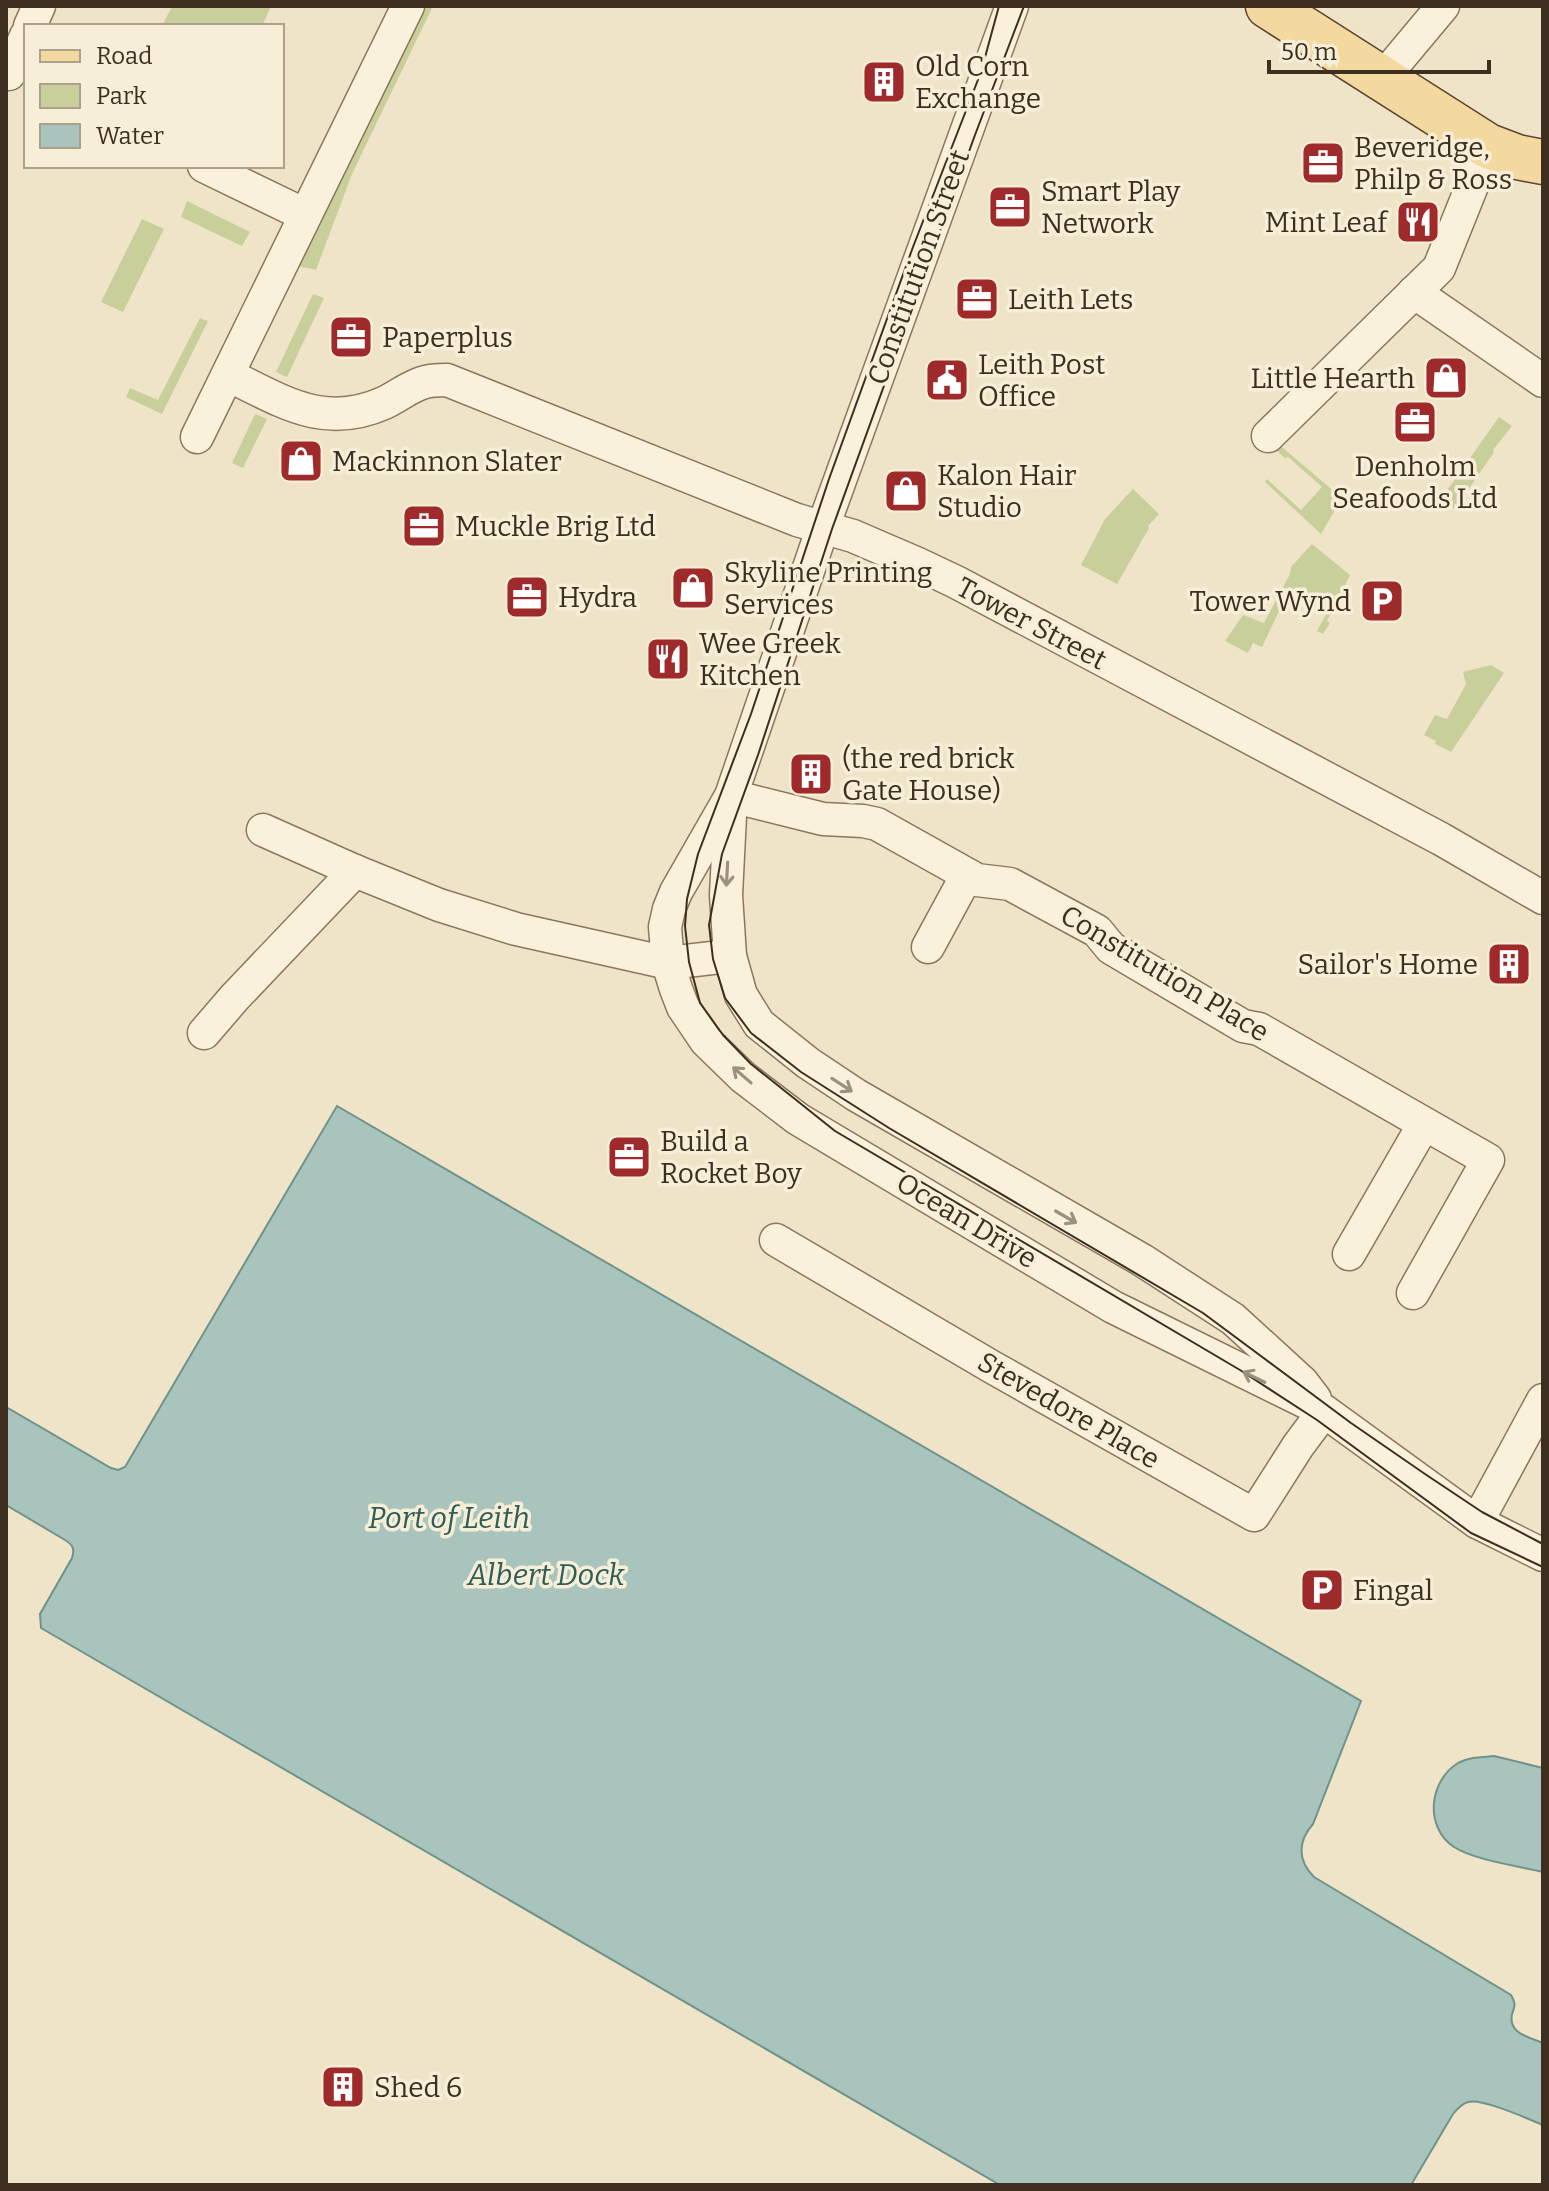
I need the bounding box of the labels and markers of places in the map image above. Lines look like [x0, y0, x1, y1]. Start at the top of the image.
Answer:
place label: Old Corn Exchange [915, 50, 1041, 115]
building icon: Old Corn Exchange [860, 58, 908, 106]
place label: Beveridge, Philp & Ross [1354, 131, 1512, 196]
office icon: Beveridge, Philp & Ross [1299, 139, 1347, 187]
place label: Smart Play Network [1041, 175, 1181, 240]
office icon: Smart Play Network [986, 183, 1034, 231]
restaurant icon: Mint Leaf [1394, 198, 1442, 246]
place label: Mint Leaf [1265, 206, 1389, 239]
office icon: Leith Lets [953, 275, 1001, 323]
place label: Leith Lets [1008, 283, 1133, 316]
office icon: Paperplus [327, 313, 375, 361]
place label: Paperplus [382, 321, 513, 354]
place label: Leith Post Office [978, 348, 1106, 413]
shop icon: Little Hearth [1422, 354, 1470, 402]
public building icon: Leith Post Office [923, 356, 971, 404]
place label: Little Hearth [1251, 362, 1415, 395]
office icon: Denholm Seafoods Ltd [1391, 398, 1439, 446]
shop icon: Mackinnon Slater [277, 437, 325, 485]
place label: Mackinnon Slater [332, 445, 562, 478]
place label: Denholm Seafoods Ltd [1332, 450, 1498, 515]
place label: Kalon Hair Studio [937, 459, 1076, 524]
shop icon: Kalon Hair Studio [882, 467, 930, 515]
office icon: Muckle Brig Ltd [400, 502, 448, 550]
place label: Muckle Brig Ltd [455, 510, 656, 543]
place label: Skyline Printing Services [724, 556, 932, 621]
shop icon: Skyline Printing Services [669, 564, 717, 612]
office icon: Hydra [503, 573, 551, 621]
parking icon: Tower Wynd [1358, 577, 1406, 625]
place label: Hydra [558, 581, 637, 614]
place label: Tower Wynd [1189, 585, 1351, 618]
place label: Wee Greek Kitchen [699, 627, 841, 692]
restaurant icon: Wee Greek Kitchen [644, 635, 692, 683]
place label: (the red brick Gate House) [842, 742, 1014, 807]
building icon: (the red brick Gate House) [787, 750, 835, 798]
building icon: Sailor's Home [1485, 940, 1533, 988]
place label: Sailor's Home [1298, 948, 1478, 981]
place label: Build a Rocket Boy [660, 1125, 802, 1190]
office icon: Build a Rocket Boy [605, 1133, 653, 1181]
parking icon: Fingal [1298, 1566, 1346, 1614]
place label: Fingal [1353, 1574, 1433, 1607]
building icon: Shed 6 [319, 2063, 367, 2111]
place label: Shed 6 [374, 2071, 462, 2104]

